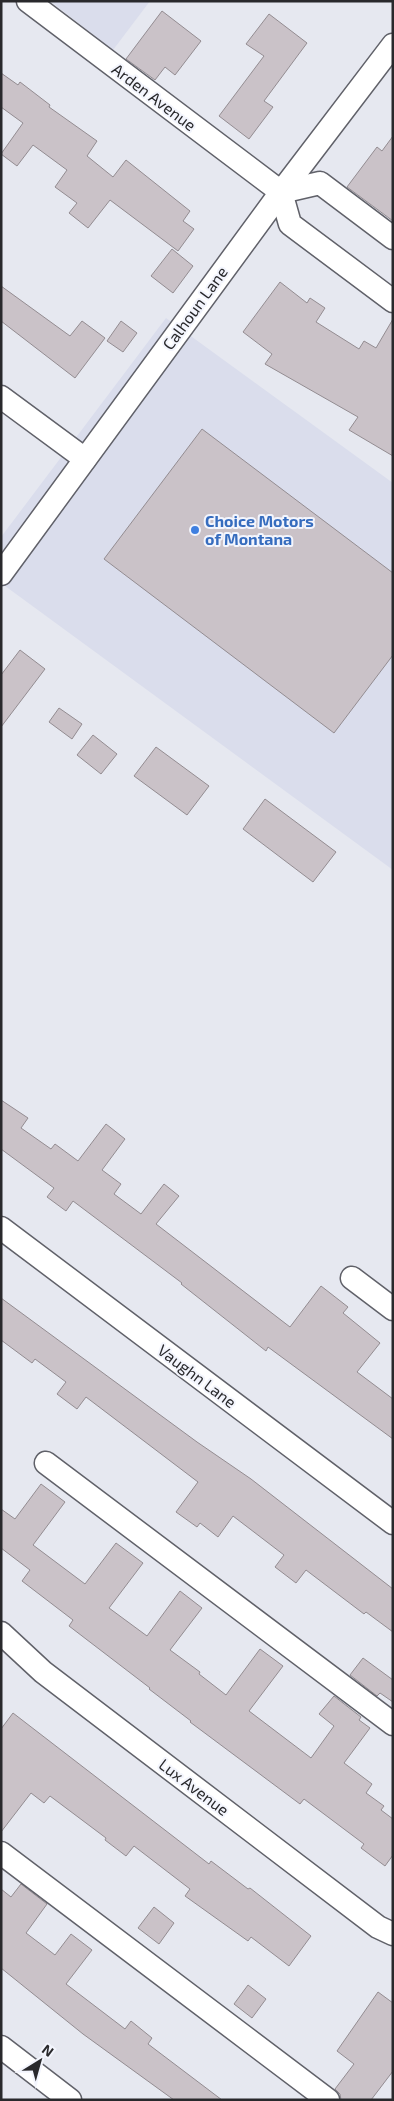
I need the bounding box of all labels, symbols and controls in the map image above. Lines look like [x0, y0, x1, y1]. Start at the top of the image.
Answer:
street label: Arden Avenue [109, 59, 200, 134]
street label: Calhoun Lane [158, 263, 231, 353]
place label: Choice Motors of Montana [205, 511, 314, 548]
marker: Choice Motors of Montana [189, 524, 201, 536]
street label: Vaughn Lane [154, 1340, 240, 1411]
street label: Lux Avenue [156, 1754, 233, 1819]
north arrow [15, 2036, 65, 2086]
text: N [39, 2040, 57, 2060]

